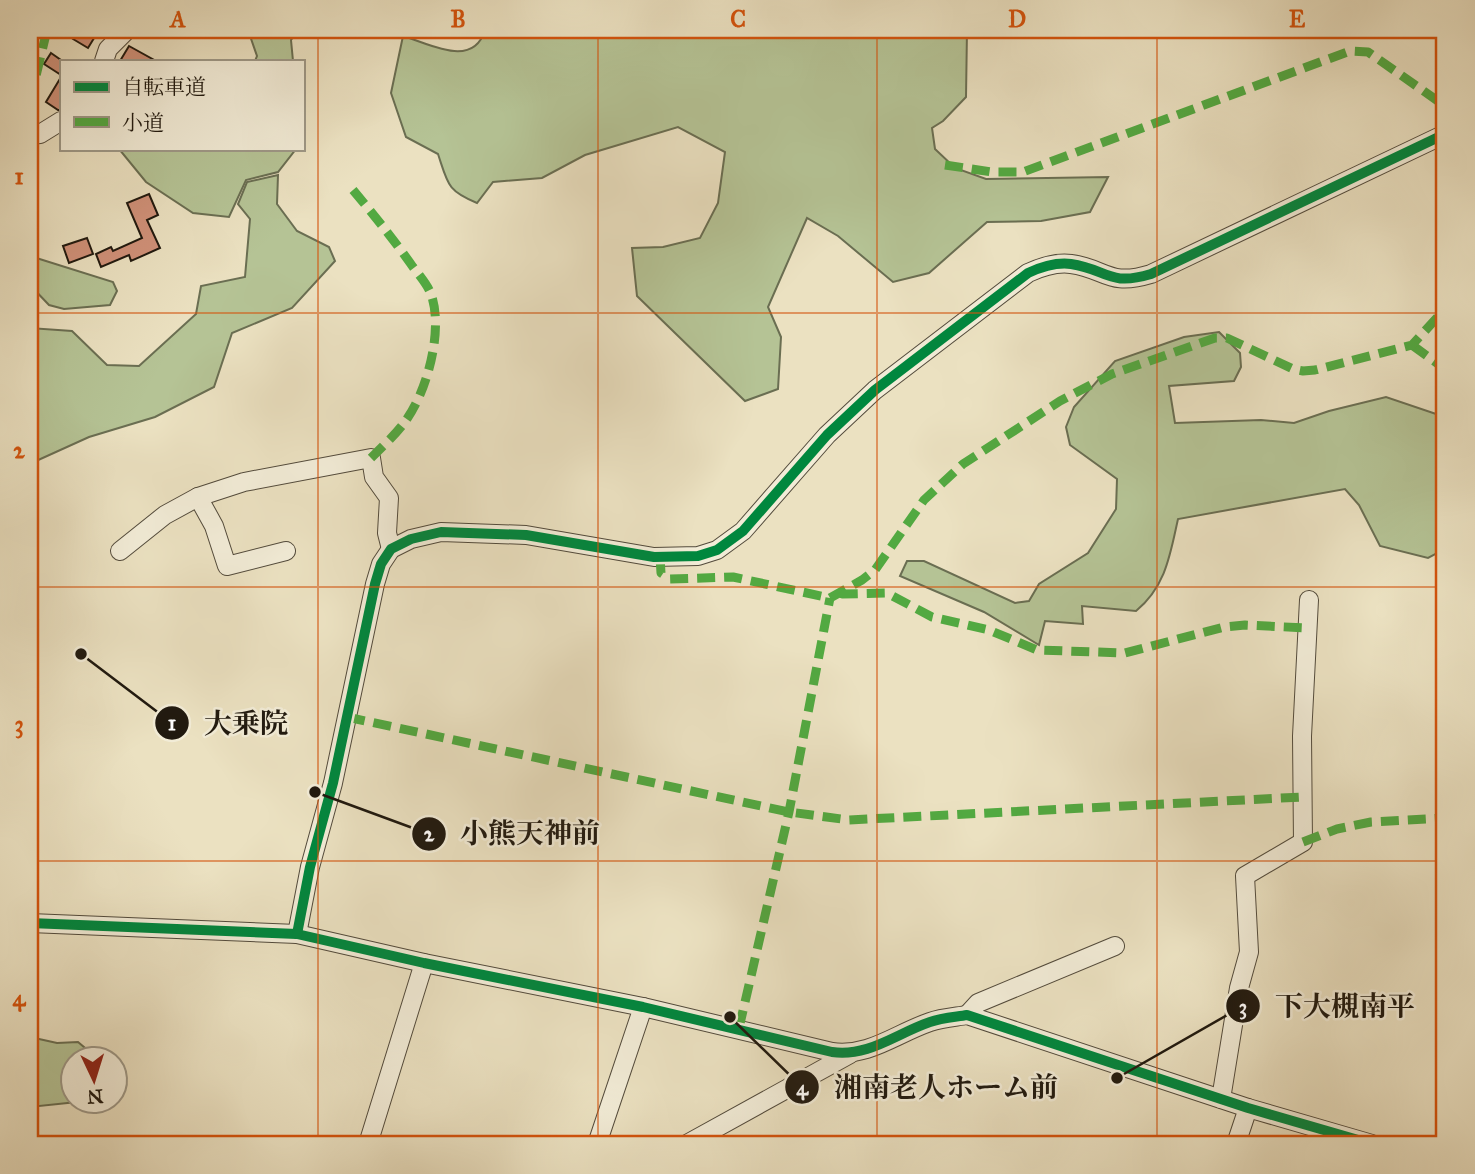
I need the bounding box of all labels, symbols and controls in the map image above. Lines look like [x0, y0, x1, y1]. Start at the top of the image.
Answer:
text: A [168, 5, 186, 33]
text: B [450, 5, 466, 33]
text: C [730, 5, 746, 33]
text: D [1008, 5, 1026, 33]
text: E [1289, 5, 1306, 33]
legend [60, 60, 304, 150]
text: 自転車道 [122, 74, 206, 100]
text: 小道 [122, 110, 164, 136]
text: 1 [14, 162, 24, 190]
text: 2 [13, 436, 25, 464]
callout: 大乗院 [155, 698, 302, 747]
text: 大乗院 [204, 706, 288, 741]
text: 3 [14, 710, 24, 739]
text: 1 [168, 710, 176, 736]
callout: 小熊天神前 [411, 809, 614, 858]
text: 小熊天神前 [460, 816, 600, 851]
text: 2 [424, 821, 435, 847]
callout: 下大槻南平 [1226, 982, 1429, 1031]
text: 4 [13, 984, 27, 1012]
text: 下大槻南平 [1275, 989, 1415, 1024]
text: 3 [1239, 994, 1247, 1020]
north arrow [60, 1044, 130, 1114]
callout: 湘南老人ホーム前 [785, 1063, 1072, 1112]
text: 湘南老人ホーム前 [834, 1070, 1058, 1105]
text: 4 [796, 1075, 809, 1101]
text: N [86, 1084, 104, 1108]

